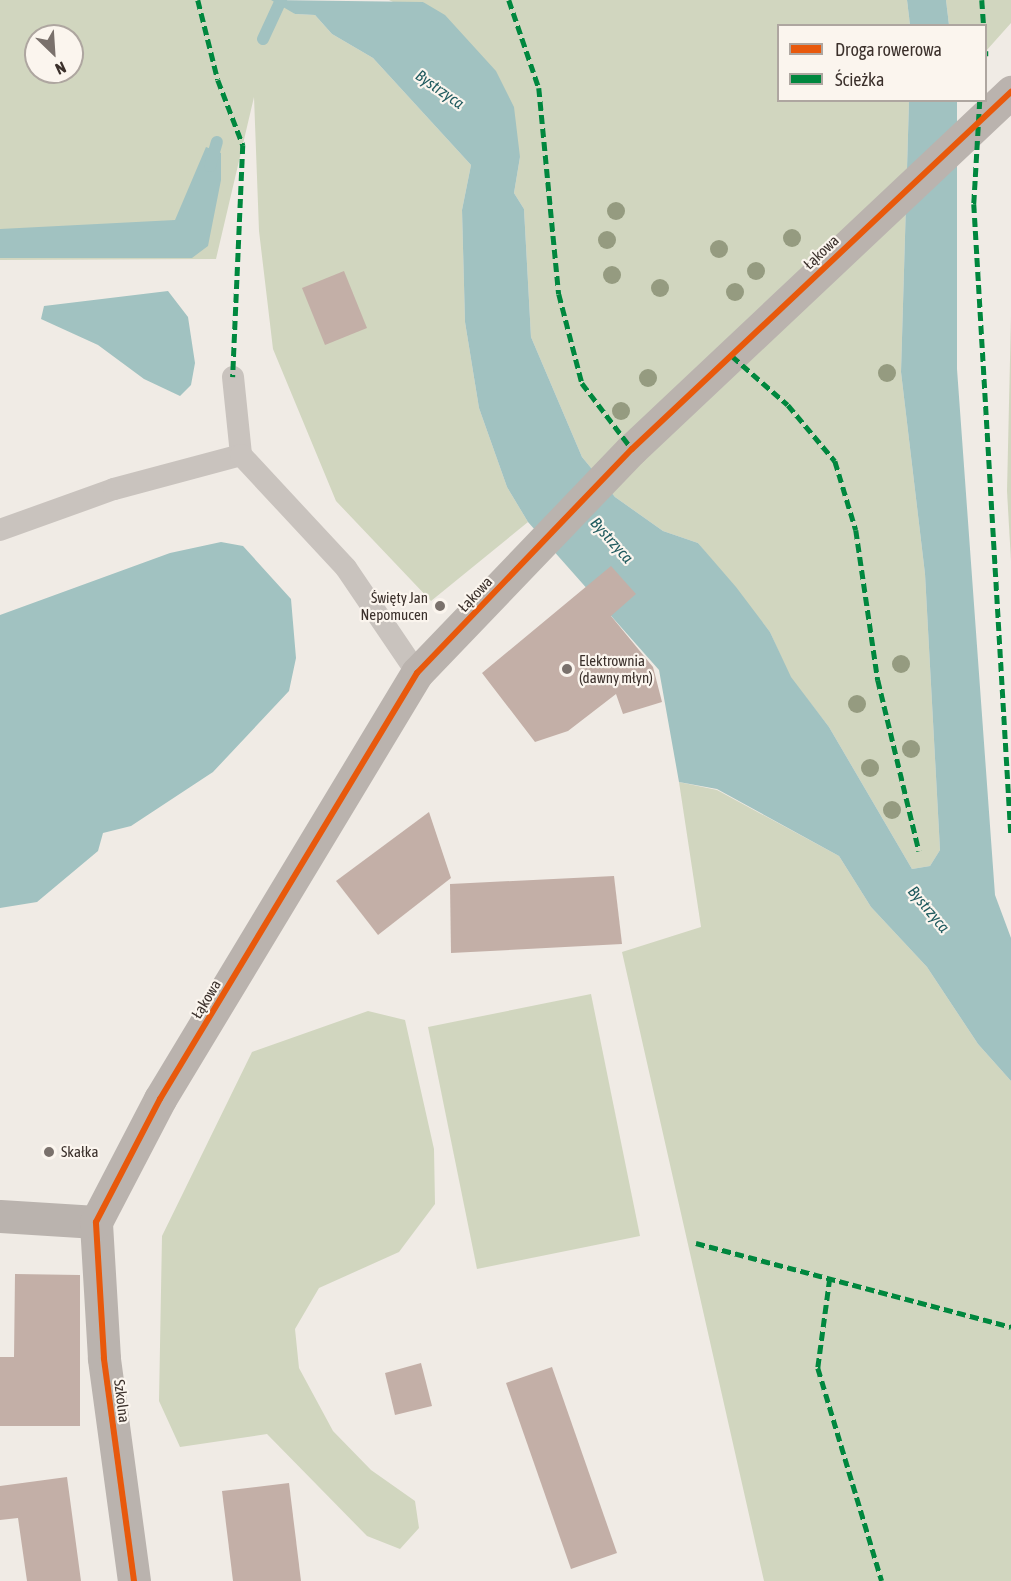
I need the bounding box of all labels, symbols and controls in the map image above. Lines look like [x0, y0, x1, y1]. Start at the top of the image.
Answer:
north arrow [24, 24, 84, 84]
legend [777, 24, 987, 102]
text: Droga rowerowa [835, 39, 942, 60]
text: N [53, 58, 69, 79]
water label: Bystrzyca [412, 65, 468, 113]
text: Ścieżka [835, 69, 884, 90]
street label: Łąkowa [800, 231, 842, 273]
water label: Bystrzyca [587, 513, 637, 567]
street label: Łąkowa [454, 573, 496, 615]
place label: Święty Jan Nepomucen [361, 588, 428, 623]
marker: Święty Jan Nepomucen [433, 599, 447, 613]
place label: Elektrownia (dawny młyn) [579, 651, 653, 686]
marker: Elektrownia (dawny młyn) [560, 662, 574, 676]
water label: Bystrzyca [904, 882, 954, 936]
street label: Łąkowa [188, 976, 224, 1022]
place label: Skałka [61, 1143, 98, 1161]
marker: Skałka [42, 1145, 56, 1159]
street label: Szkolna [110, 1378, 134, 1424]

